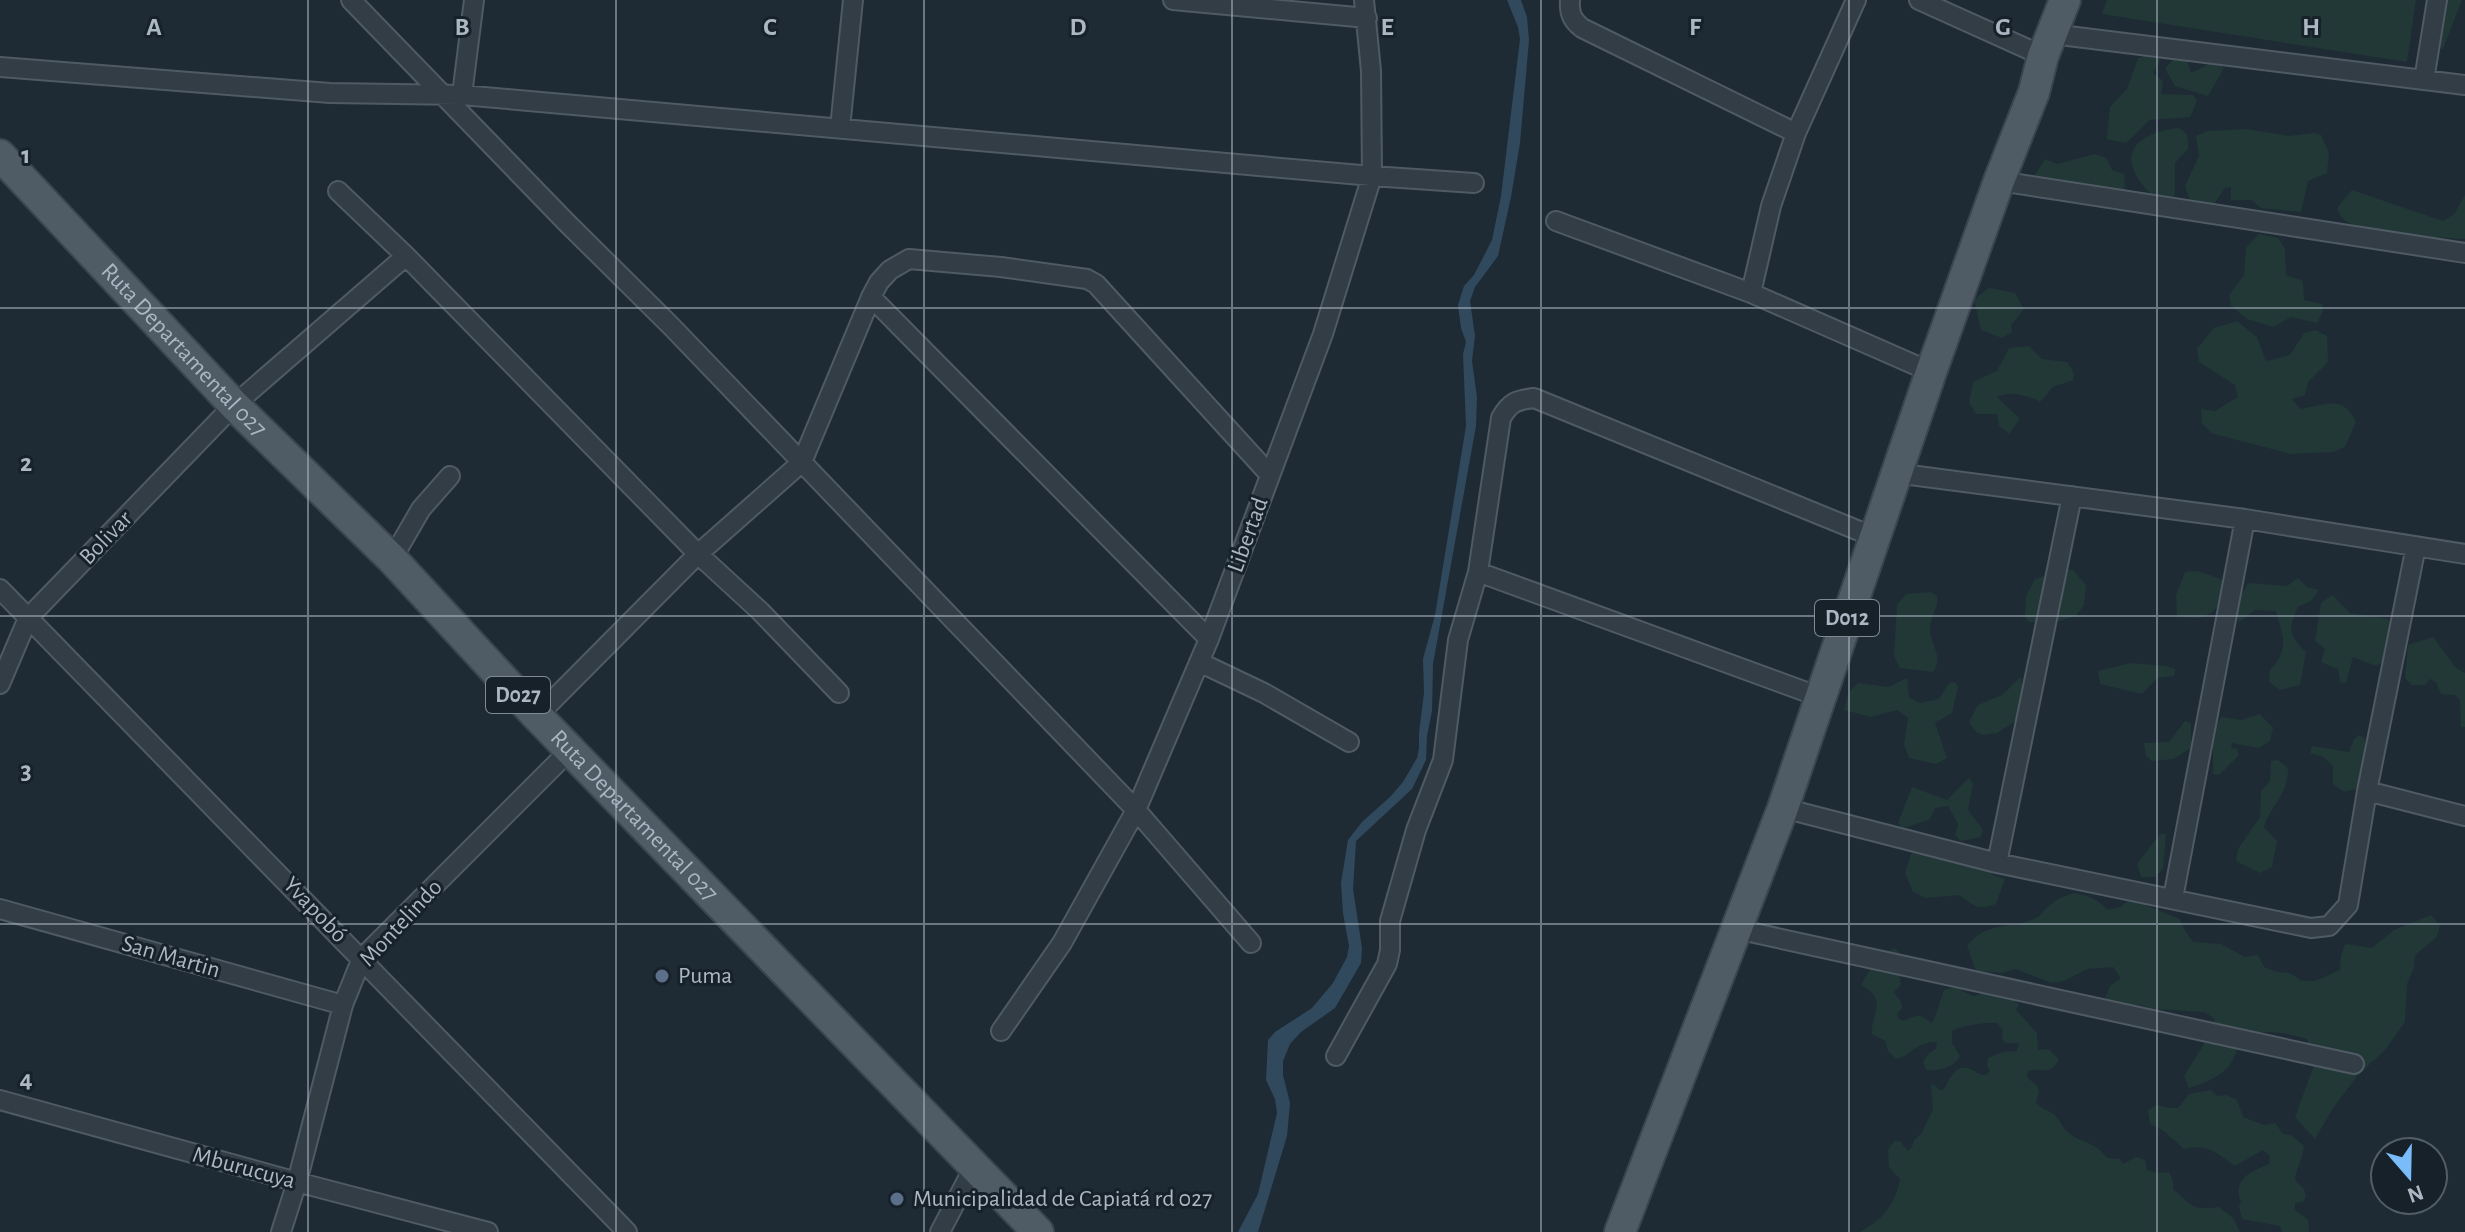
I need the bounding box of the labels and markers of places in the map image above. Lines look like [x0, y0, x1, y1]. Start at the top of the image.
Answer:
place label: Puma [678, 964, 732, 988]
marker: Puma [653, 967, 671, 985]
place label: Municipalidad de Capiatá rd 027 [913, 1187, 1212, 1211]
marker: Municipalidad de Capiatá rd 027 [888, 1190, 906, 1208]

